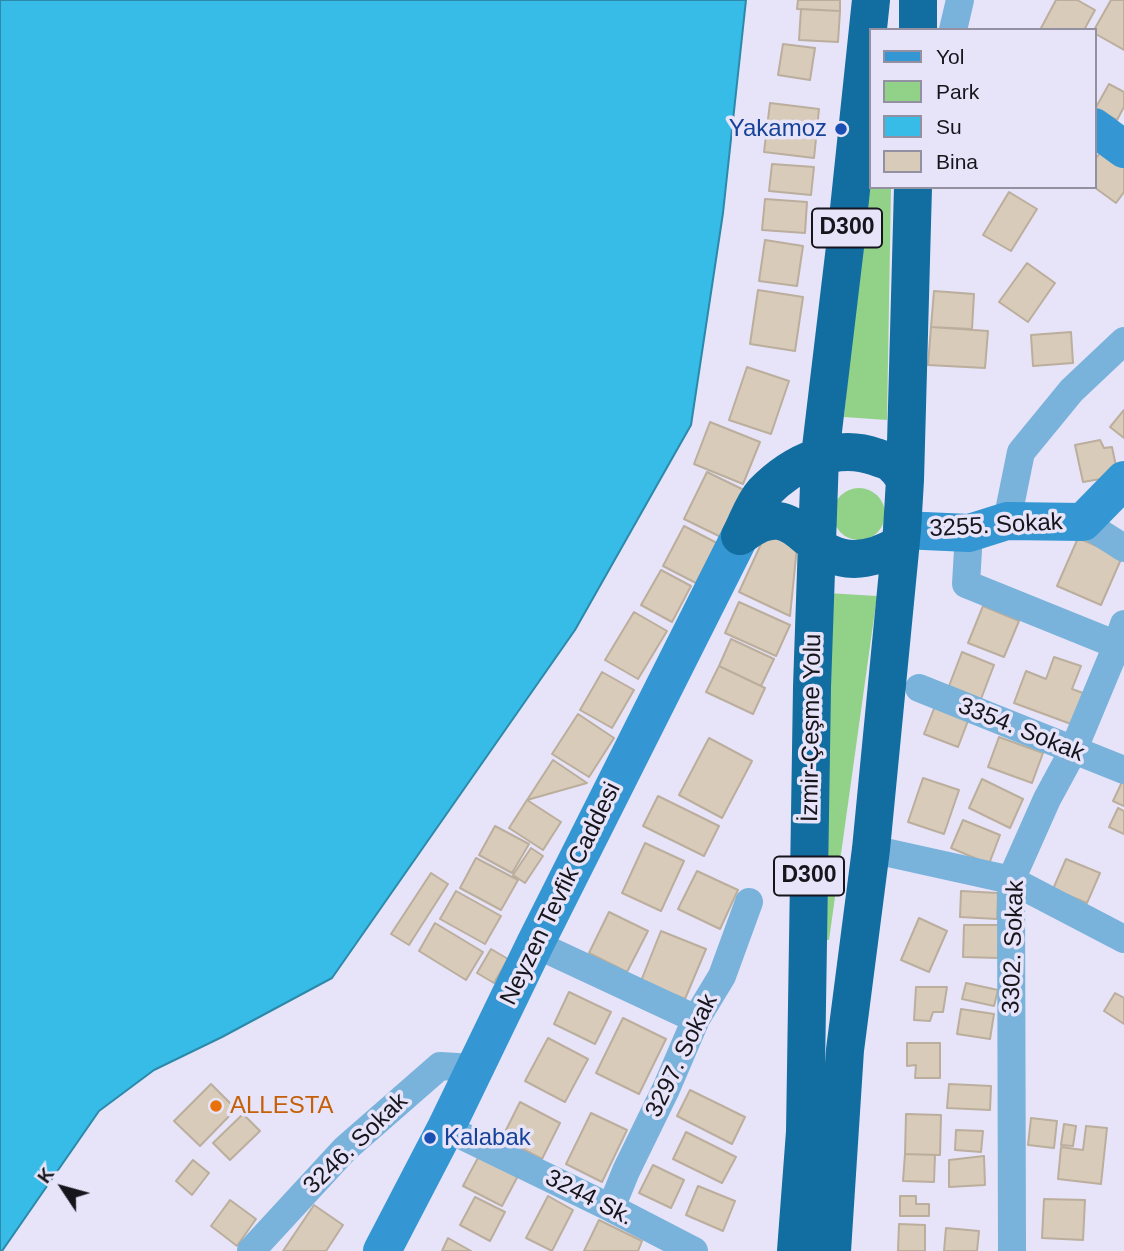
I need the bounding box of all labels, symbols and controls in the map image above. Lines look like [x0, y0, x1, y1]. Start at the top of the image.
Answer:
legend [869, 28, 1096, 189]
text: Yol [936, 45, 964, 68]
text: Park [936, 80, 979, 103]
place label: Yakamoz [729, 115, 827, 143]
text: Su [936, 115, 962, 138]
marker: Yakamoz [833, 121, 849, 137]
text: Bina [936, 150, 978, 173]
road number: D300 [812, 208, 882, 247]
street label: 3255. Sokak [929, 508, 1063, 544]
street label: İzmir-Çeşme Yolu [796, 634, 828, 822]
street label: 3354. Sokak [954, 692, 1088, 768]
street label: Neyzen Tevfik Caddesi [495, 778, 627, 1010]
road number: D300 [774, 856, 844, 896]
street label: 3302. Sokak [997, 880, 1031, 1014]
street label: 3297. Sokak [640, 990, 724, 1122]
street label: 3246. Sokak [298, 1087, 414, 1201]
place label: ALLESTA [230, 1092, 334, 1120]
marker: ALLESTA [208, 1098, 224, 1114]
place label: Kalabak [444, 1124, 531, 1152]
marker: Kalabak [422, 1130, 438, 1146]
north arrow [28, 1153, 98, 1223]
text: K [33, 1164, 58, 1187]
street label: 3244 Sk. [540, 1164, 638, 1232]

